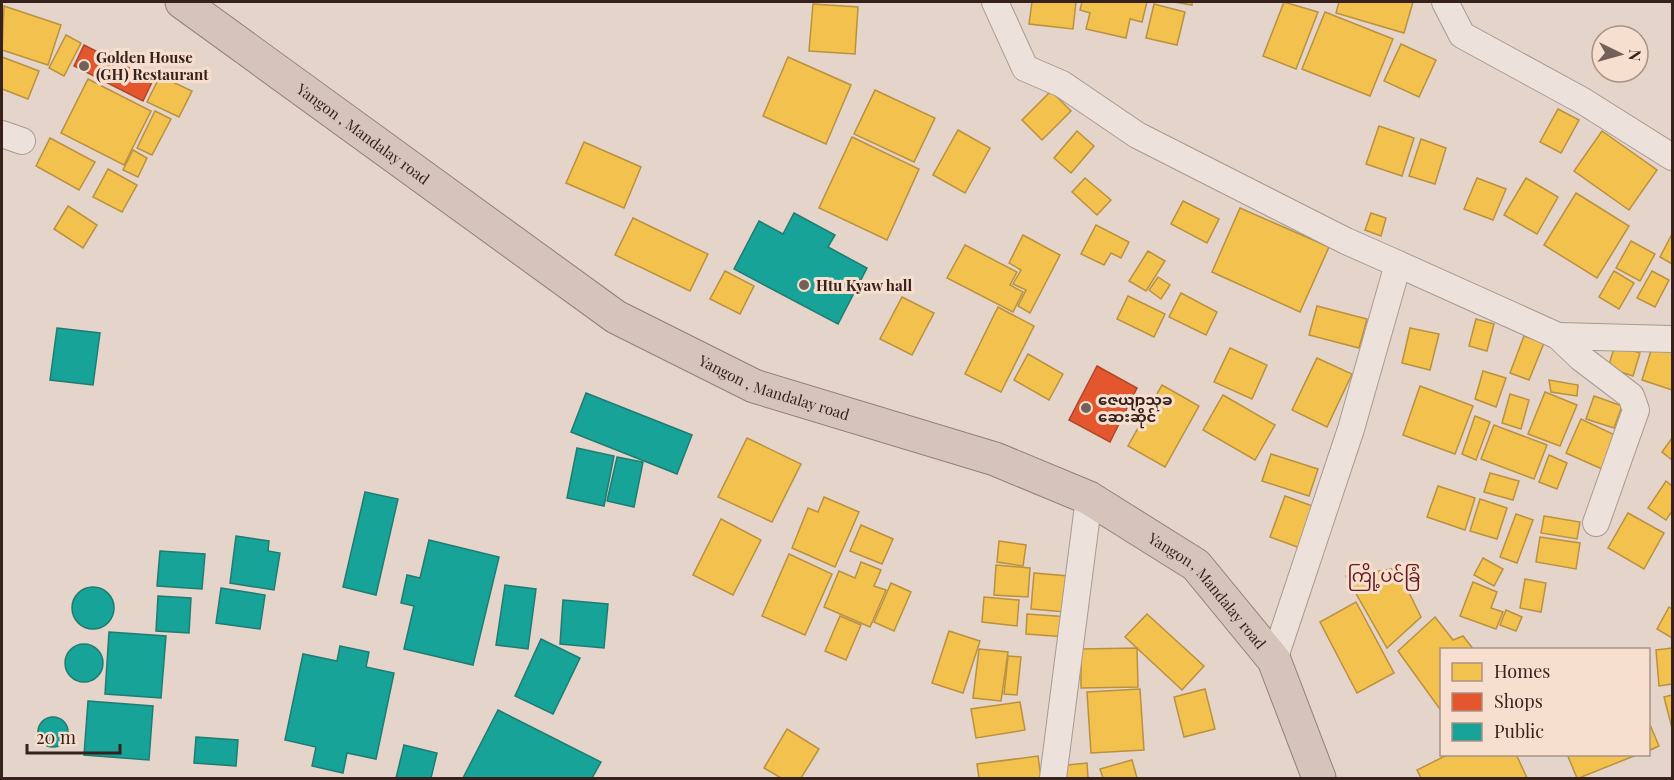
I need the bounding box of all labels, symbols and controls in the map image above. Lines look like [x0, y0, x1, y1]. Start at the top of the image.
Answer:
north arrow [1590, 24, 1650, 84]
place label: Golden House (GH) Restaurant [96, 47, 209, 84]
text: N [1624, 49, 1646, 62]
marker: Golden House (GH) Restaurant [77, 59, 91, 73]
street label: Yangon , Mandalay road [292, 78, 434, 189]
place label: Htu Kyaw hall [816, 275, 912, 295]
marker: Htu Kyaw hall [797, 278, 811, 292]
street label: Yangon , Mandalay road [695, 350, 852, 424]
place label: ဇေယျာသုခ ဆေးဆိုင် [1098, 389, 1173, 429]
marker: ဇေယျာသုခ ဆေးဆိုင် [1079, 401, 1093, 415]
street label: Yangon , Mandalay road [1144, 527, 1271, 653]
district label: ကြို့ပင်ခြံ [1348, 562, 1420, 591]
legend [1440, 648, 1650, 756]
text: Homes [1494, 659, 1550, 683]
text: Shops [1494, 689, 1543, 713]
scale bar [27, 717, 120, 755]
text: Public [1494, 719, 1544, 743]
text: 20 m [36, 725, 76, 749]

